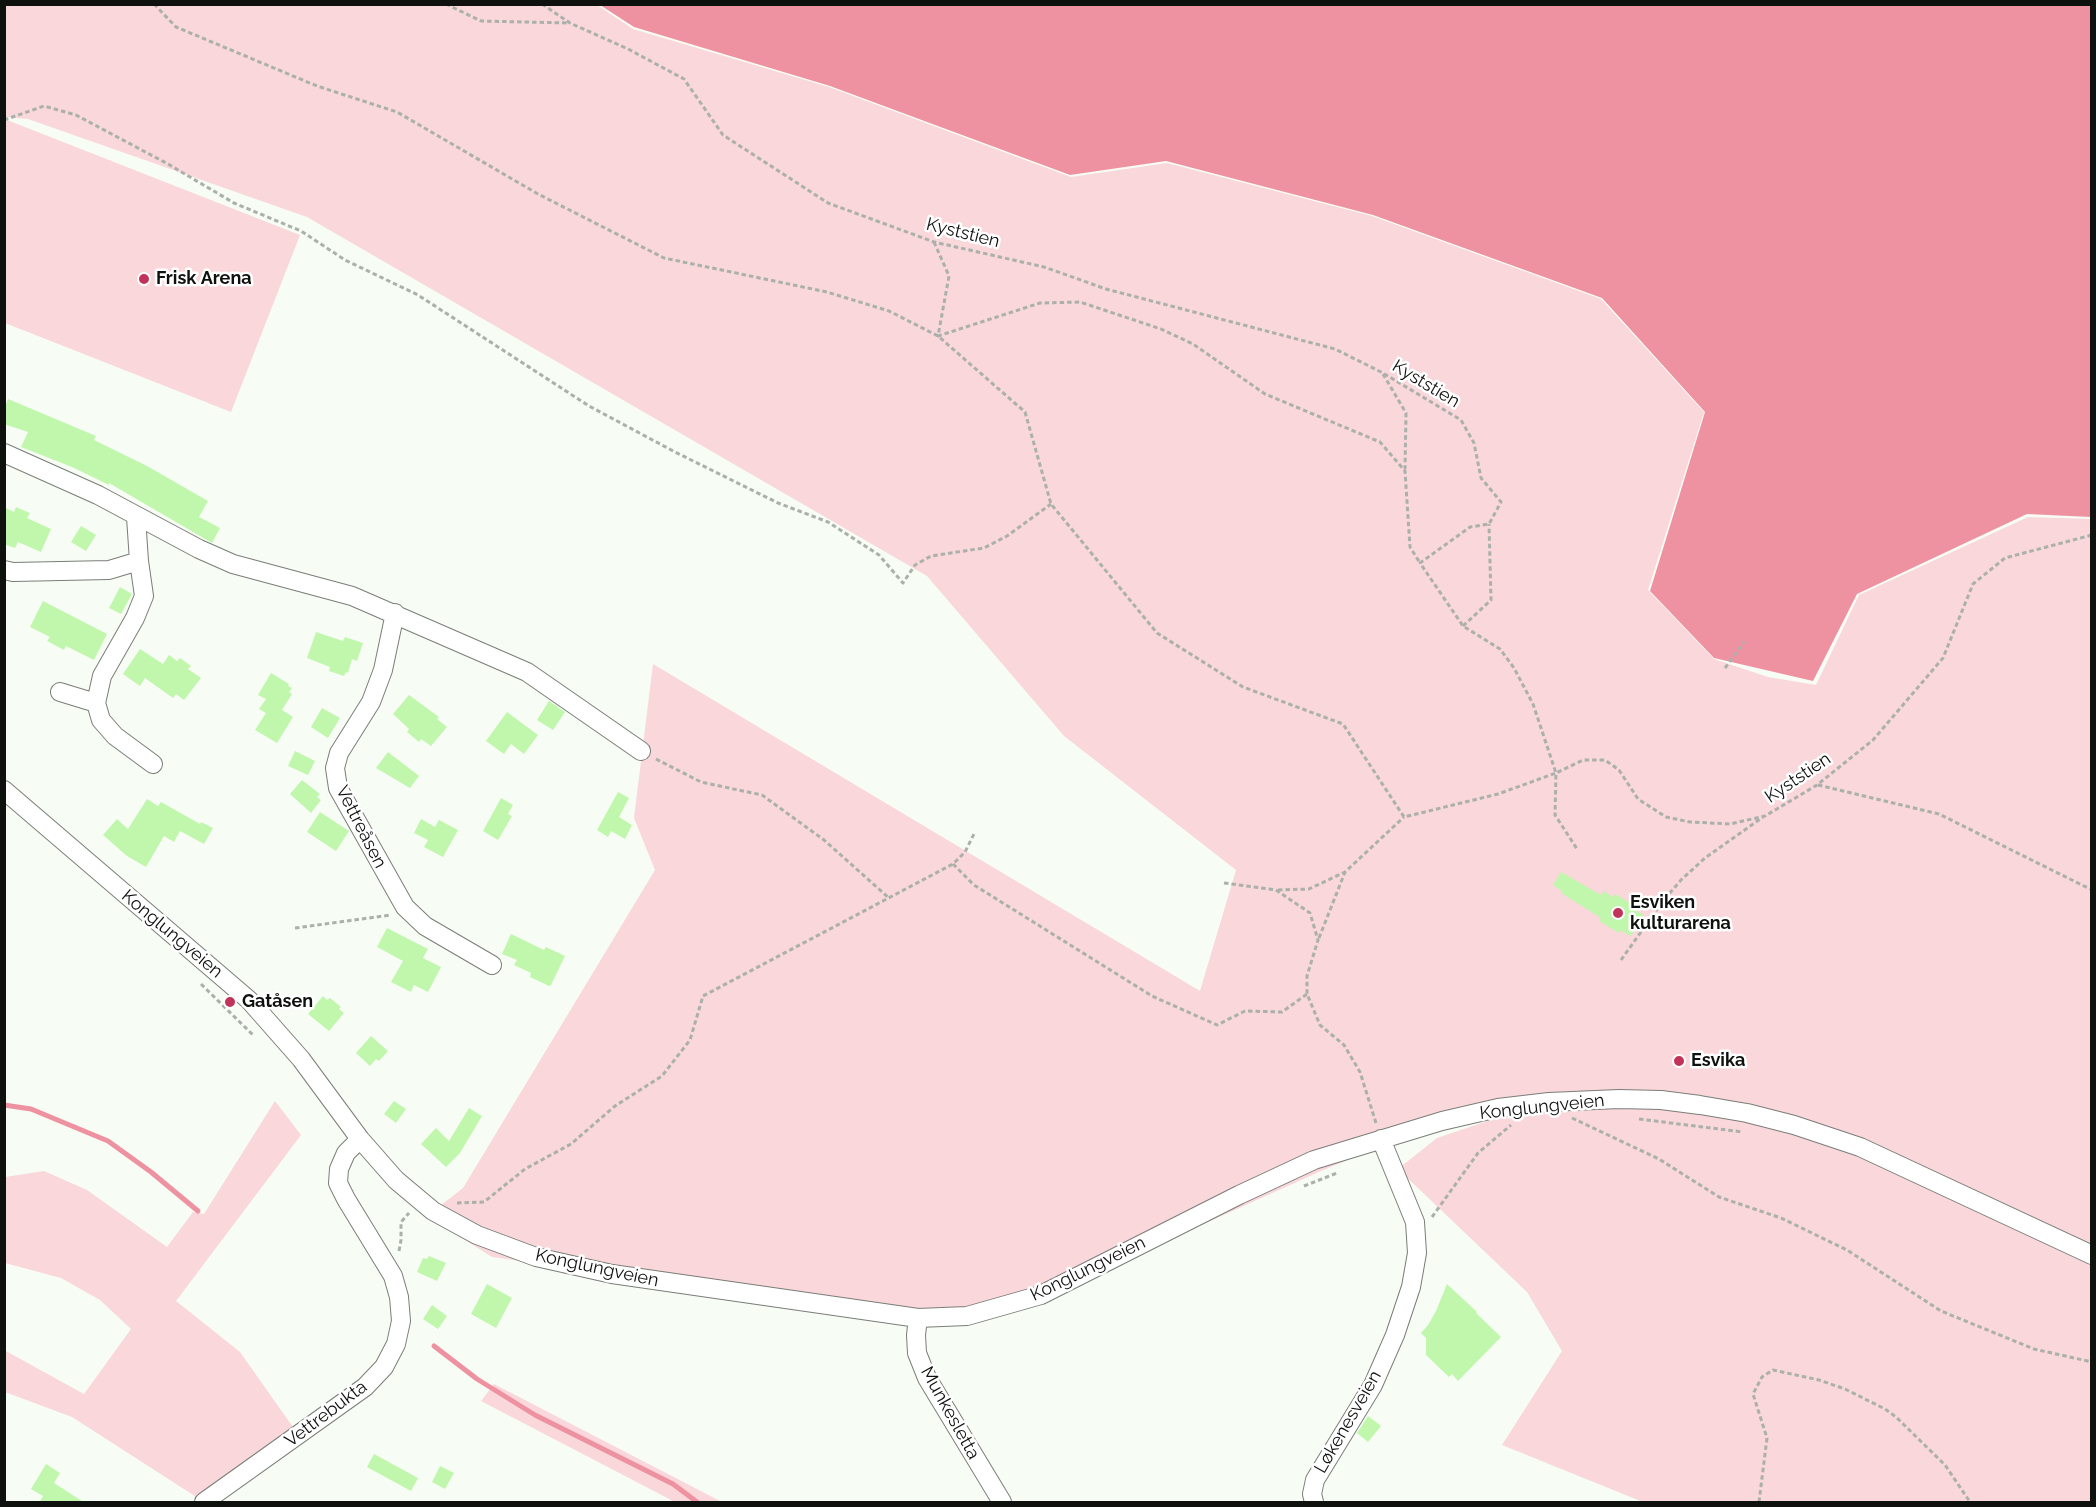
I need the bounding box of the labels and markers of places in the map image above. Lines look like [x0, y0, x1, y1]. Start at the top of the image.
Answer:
place label: Frisk Arena [156, 268, 252, 290]
marker: Frisk Arena [137, 272, 151, 286]
place label: Esviken kulturarena [1630, 892, 1731, 934]
marker: Esviken kulturarena [1611, 906, 1625, 920]
place label: Gatåsen [242, 991, 313, 1013]
marker: Gatåsen [223, 995, 237, 1009]
place label: Esvika [1691, 1050, 1745, 1072]
marker: Esvika [1672, 1054, 1686, 1068]

